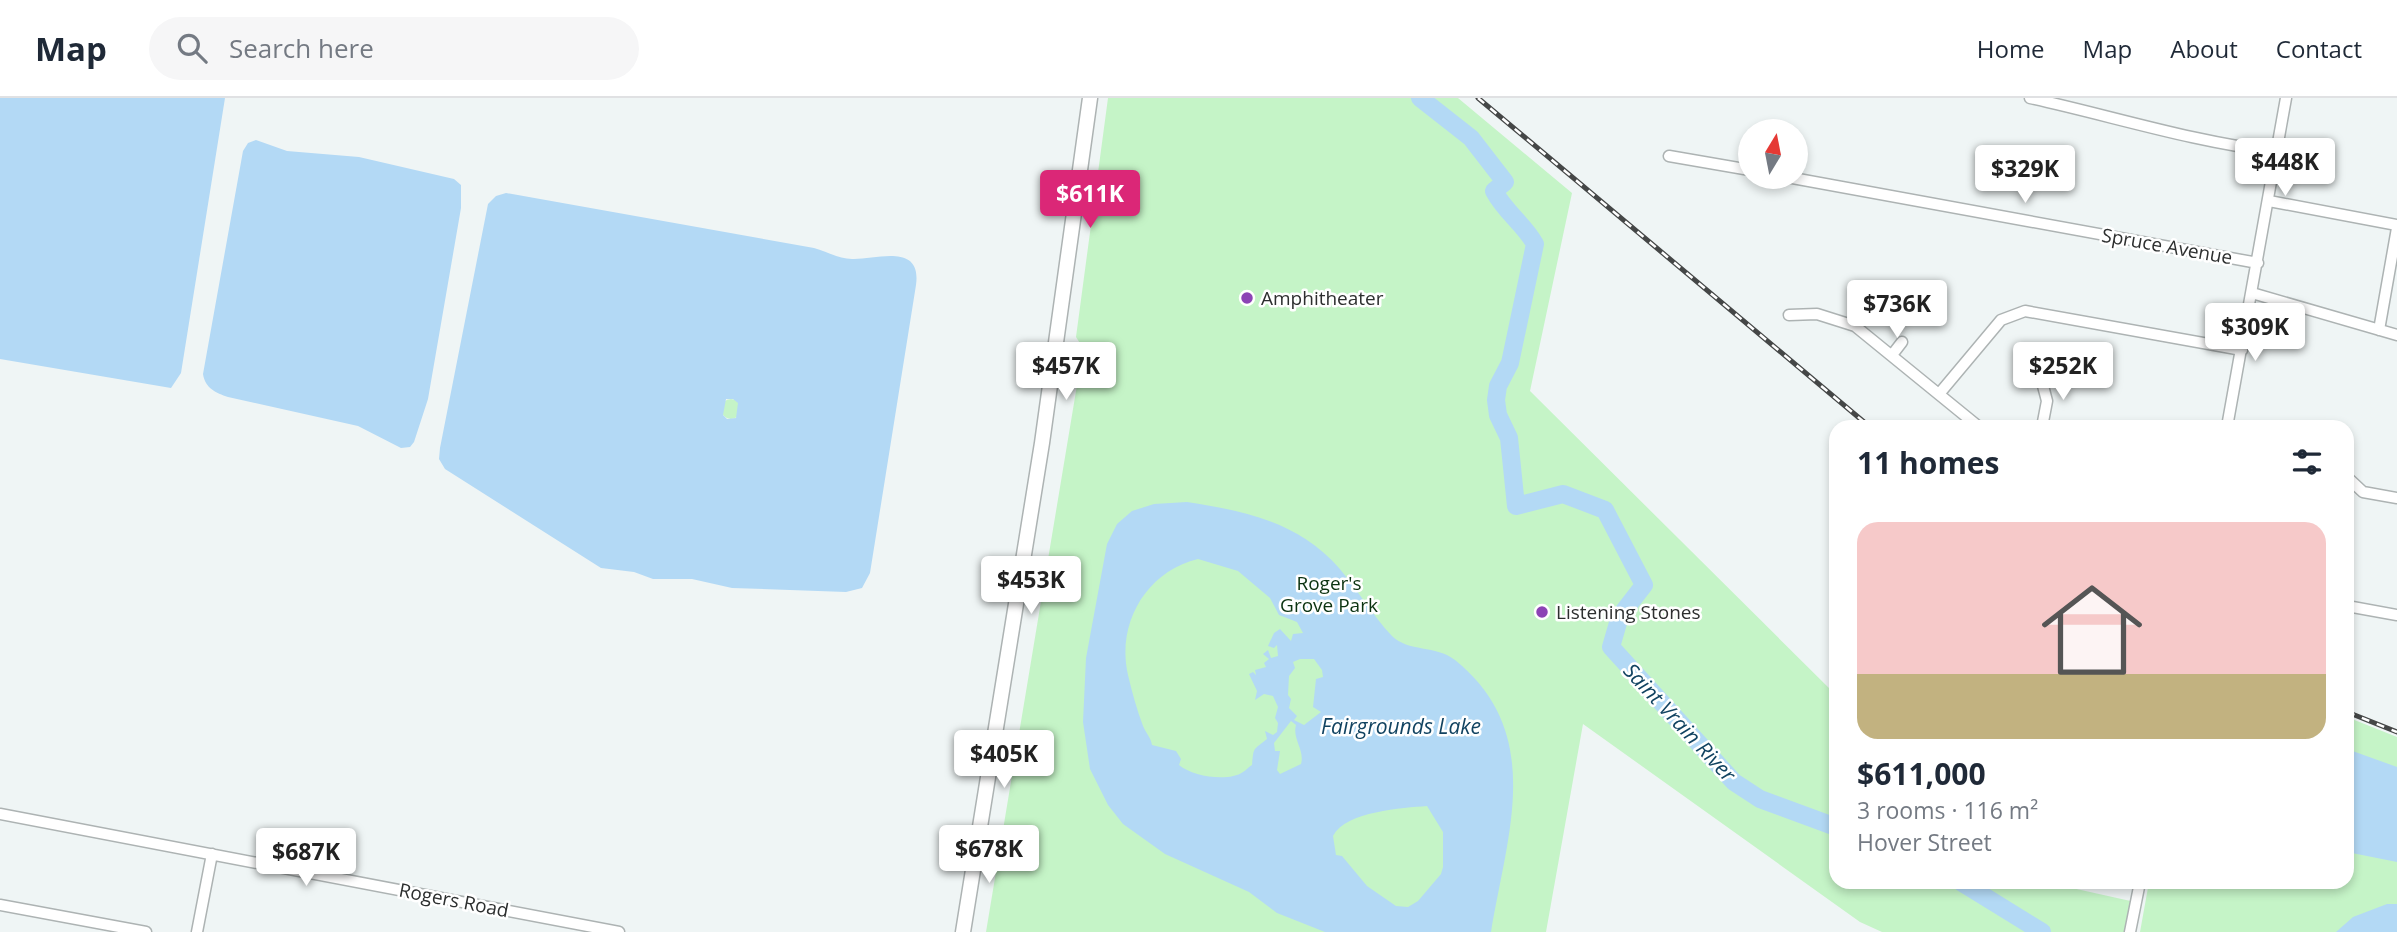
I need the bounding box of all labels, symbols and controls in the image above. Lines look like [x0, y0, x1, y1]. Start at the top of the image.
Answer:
search box [149, 17, 639, 80]
text: Map [35, 26, 107, 71]
icon: search [173, 29, 211, 67]
text: Search here [229, 30, 374, 66]
text: Home [1977, 32, 2045, 65]
text: Map [2083, 32, 2132, 65]
text: About [2170, 32, 2238, 65]
text: Contact [2276, 32, 2362, 65]
north arrow [1738, 119, 1808, 189]
map controls [1738, 119, 1808, 189]
pin: $448K [2236, 139, 2334, 198]
text: $448K [2251, 145, 2319, 177]
pin: $329K [1976, 146, 2074, 205]
text: $329K [1991, 152, 2059, 184]
pin: $611K [1041, 170, 1139, 230]
text: $611K [1056, 177, 1124, 209]
street label: Spruce Avenue [2100, 222, 2234, 270]
pin: $736K [1848, 280, 1946, 340]
place label: Amphitheater [1261, 285, 1384, 311]
text: $736K [1863, 287, 1931, 319]
marker: Amphitheater [1239, 290, 1255, 306]
pin: $309K [2206, 303, 2304, 363]
text: $309K [2221, 310, 2289, 342]
pin: $457K [1017, 342, 1115, 402]
pin: $252K [2014, 342, 2112, 402]
text: $457K [1032, 349, 1100, 381]
text: $252K [2029, 349, 2097, 381]
text: 11 homes [1857, 442, 2000, 483]
icon: filters [2288, 443, 2326, 481]
pin: $453K [982, 556, 1080, 616]
text: $453K [997, 563, 1065, 595]
icon: home [2029, 567, 2155, 693]
park label: Roger's Grove Park [1280, 570, 1378, 618]
place label: Listening Stones [1556, 599, 1701, 625]
marker: Listening Stones [1534, 604, 1550, 620]
water label: Saint Vrain River [1618, 657, 1743, 788]
water label: Fairgrounds Lake [1321, 712, 1481, 740]
pin: $405K [955, 730, 1053, 790]
text: $405K [970, 737, 1038, 769]
text: $611,000 [1857, 753, 1986, 794]
text: 3 rooms · 116 m² [1857, 794, 2038, 826]
pin: $678K [940, 826, 1038, 885]
text: Hover Street [1857, 826, 1992, 858]
pin: $687K [257, 828, 355, 888]
text: $678K [955, 832, 1023, 864]
text: $687K [272, 835, 340, 867]
street label: Rogers Road [397, 877, 511, 923]

